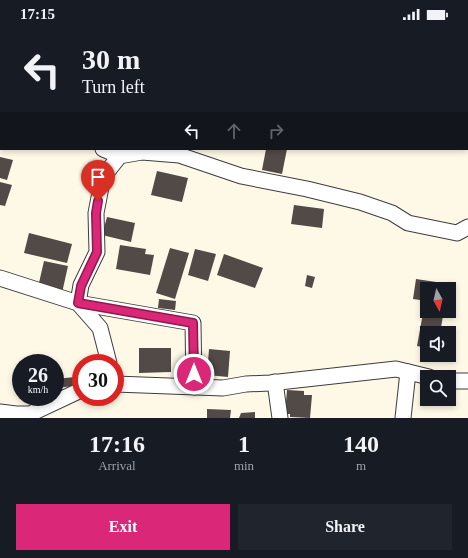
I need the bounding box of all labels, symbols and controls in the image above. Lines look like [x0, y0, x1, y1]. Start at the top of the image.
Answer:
text: 17:15 [20, 6, 55, 22]
icon: left [16, 44, 68, 96]
text: 30 m [82, 44, 140, 75]
text: Turn left [82, 77, 145, 97]
icon: left [181, 120, 203, 142]
icon: ahead [223, 120, 245, 142]
icon: right [265, 120, 287, 142]
pin [81, 160, 115, 201]
icon: arrive [87, 166, 109, 188]
north arrow [420, 282, 456, 318]
map controls [420, 282, 456, 406]
button: sound [420, 326, 456, 362]
position arrow [173, 353, 215, 395]
speed limit sign: 30 [72, 354, 124, 406]
text: 26 [28, 364, 48, 386]
button: search [420, 370, 456, 406]
text: km/h [28, 384, 48, 395]
text: 17:16 [89, 431, 145, 457]
text: 1 [238, 431, 250, 457]
text: 140 [343, 431, 379, 457]
text: Arrival [98, 458, 136, 473]
text: min [234, 458, 254, 473]
text: m [356, 458, 366, 473]
button: Exit [16, 504, 230, 550]
button: Share [238, 504, 452, 550]

